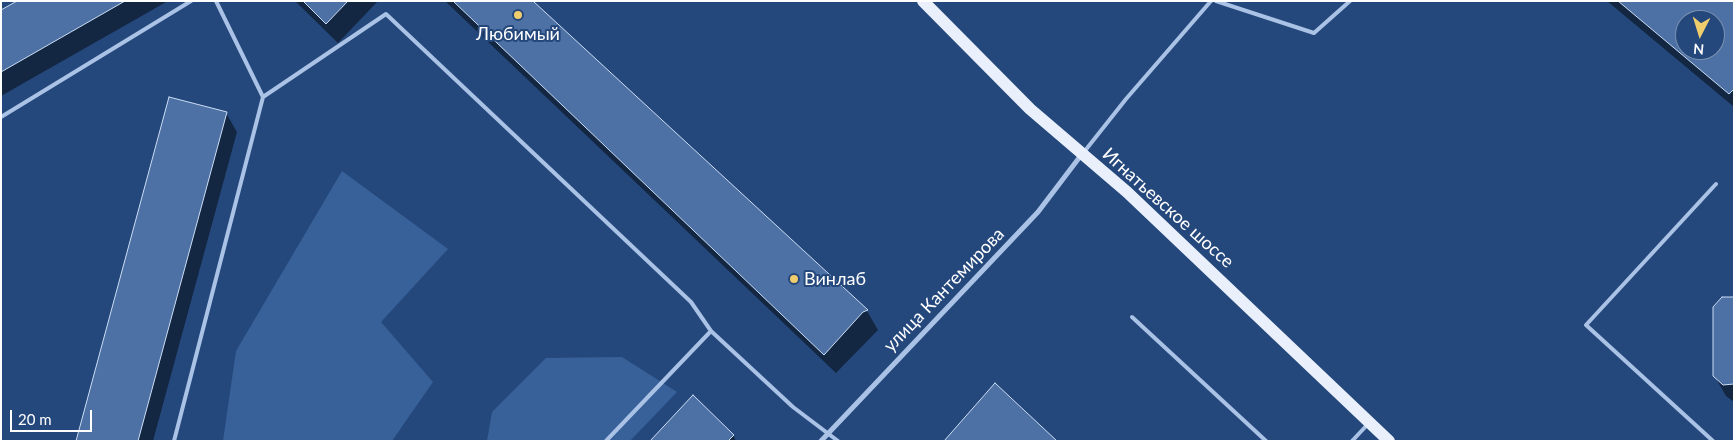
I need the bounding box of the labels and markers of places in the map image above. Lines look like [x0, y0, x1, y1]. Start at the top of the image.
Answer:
marker: Любимый [512, 9, 524, 21]
place label: Любимый [476, 23, 560, 45]
place label: Винлаб [804, 268, 866, 290]
marker: Винлаб [788, 273, 800, 285]

